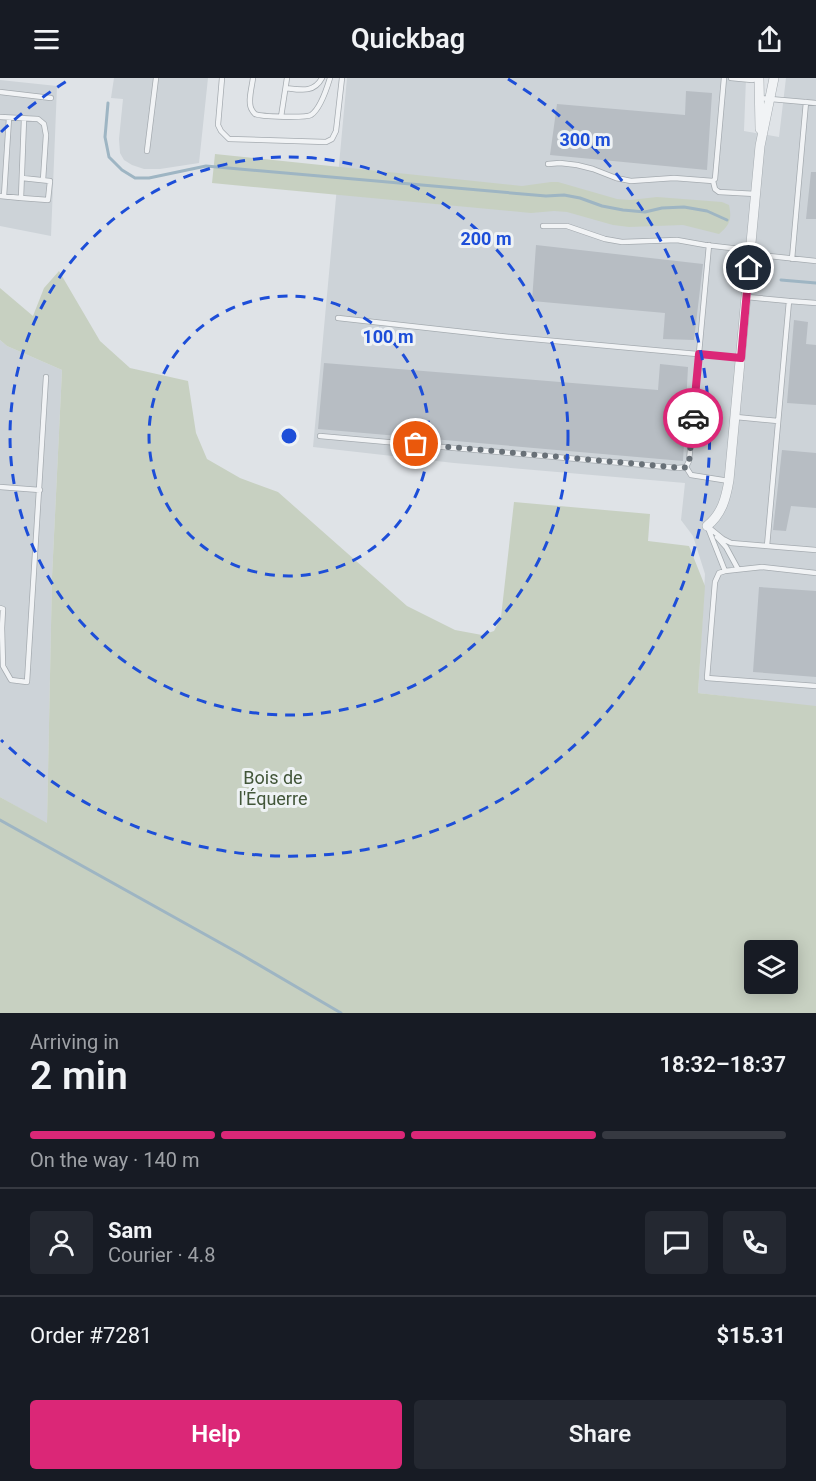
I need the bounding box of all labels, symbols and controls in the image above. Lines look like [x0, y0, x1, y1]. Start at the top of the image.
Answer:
icon: menu [30, 23, 63, 56]
text: Quickbag [351, 23, 465, 55]
icon: share [753, 23, 786, 56]
text: 300 m [559, 129, 611, 150]
text: 200 m [460, 228, 512, 249]
pin [723, 242, 774, 293]
icon: home [732, 251, 765, 284]
text: 100 m [362, 326, 414, 347]
courier [663, 388, 723, 448]
icon: car [677, 402, 710, 435]
pin [390, 418, 441, 469]
centre of rings [279, 426, 299, 446]
icon: bag [399, 427, 432, 460]
park label: Bois de l'Équerre [239, 767, 307, 809]
map controls [744, 940, 798, 994]
button: layers [744, 940, 798, 994]
text: Arriving in [30, 1030, 119, 1054]
text: 18:32–18:37 [659, 1052, 786, 1077]
text: 2 min [30, 1053, 128, 1099]
text: On the way · 140 m [30, 1148, 199, 1172]
button: person [30, 1211, 93, 1274]
button: chat [645, 1211, 708, 1274]
button: phone [723, 1211, 786, 1274]
text: Sam [108, 1218, 152, 1243]
text: Courier · 4.8 [108, 1243, 215, 1267]
text: Order #7281 [30, 1323, 152, 1348]
text: $15.31 [717, 1323, 786, 1348]
button: Help [30, 1400, 402, 1469]
button: Share [414, 1400, 786, 1469]

